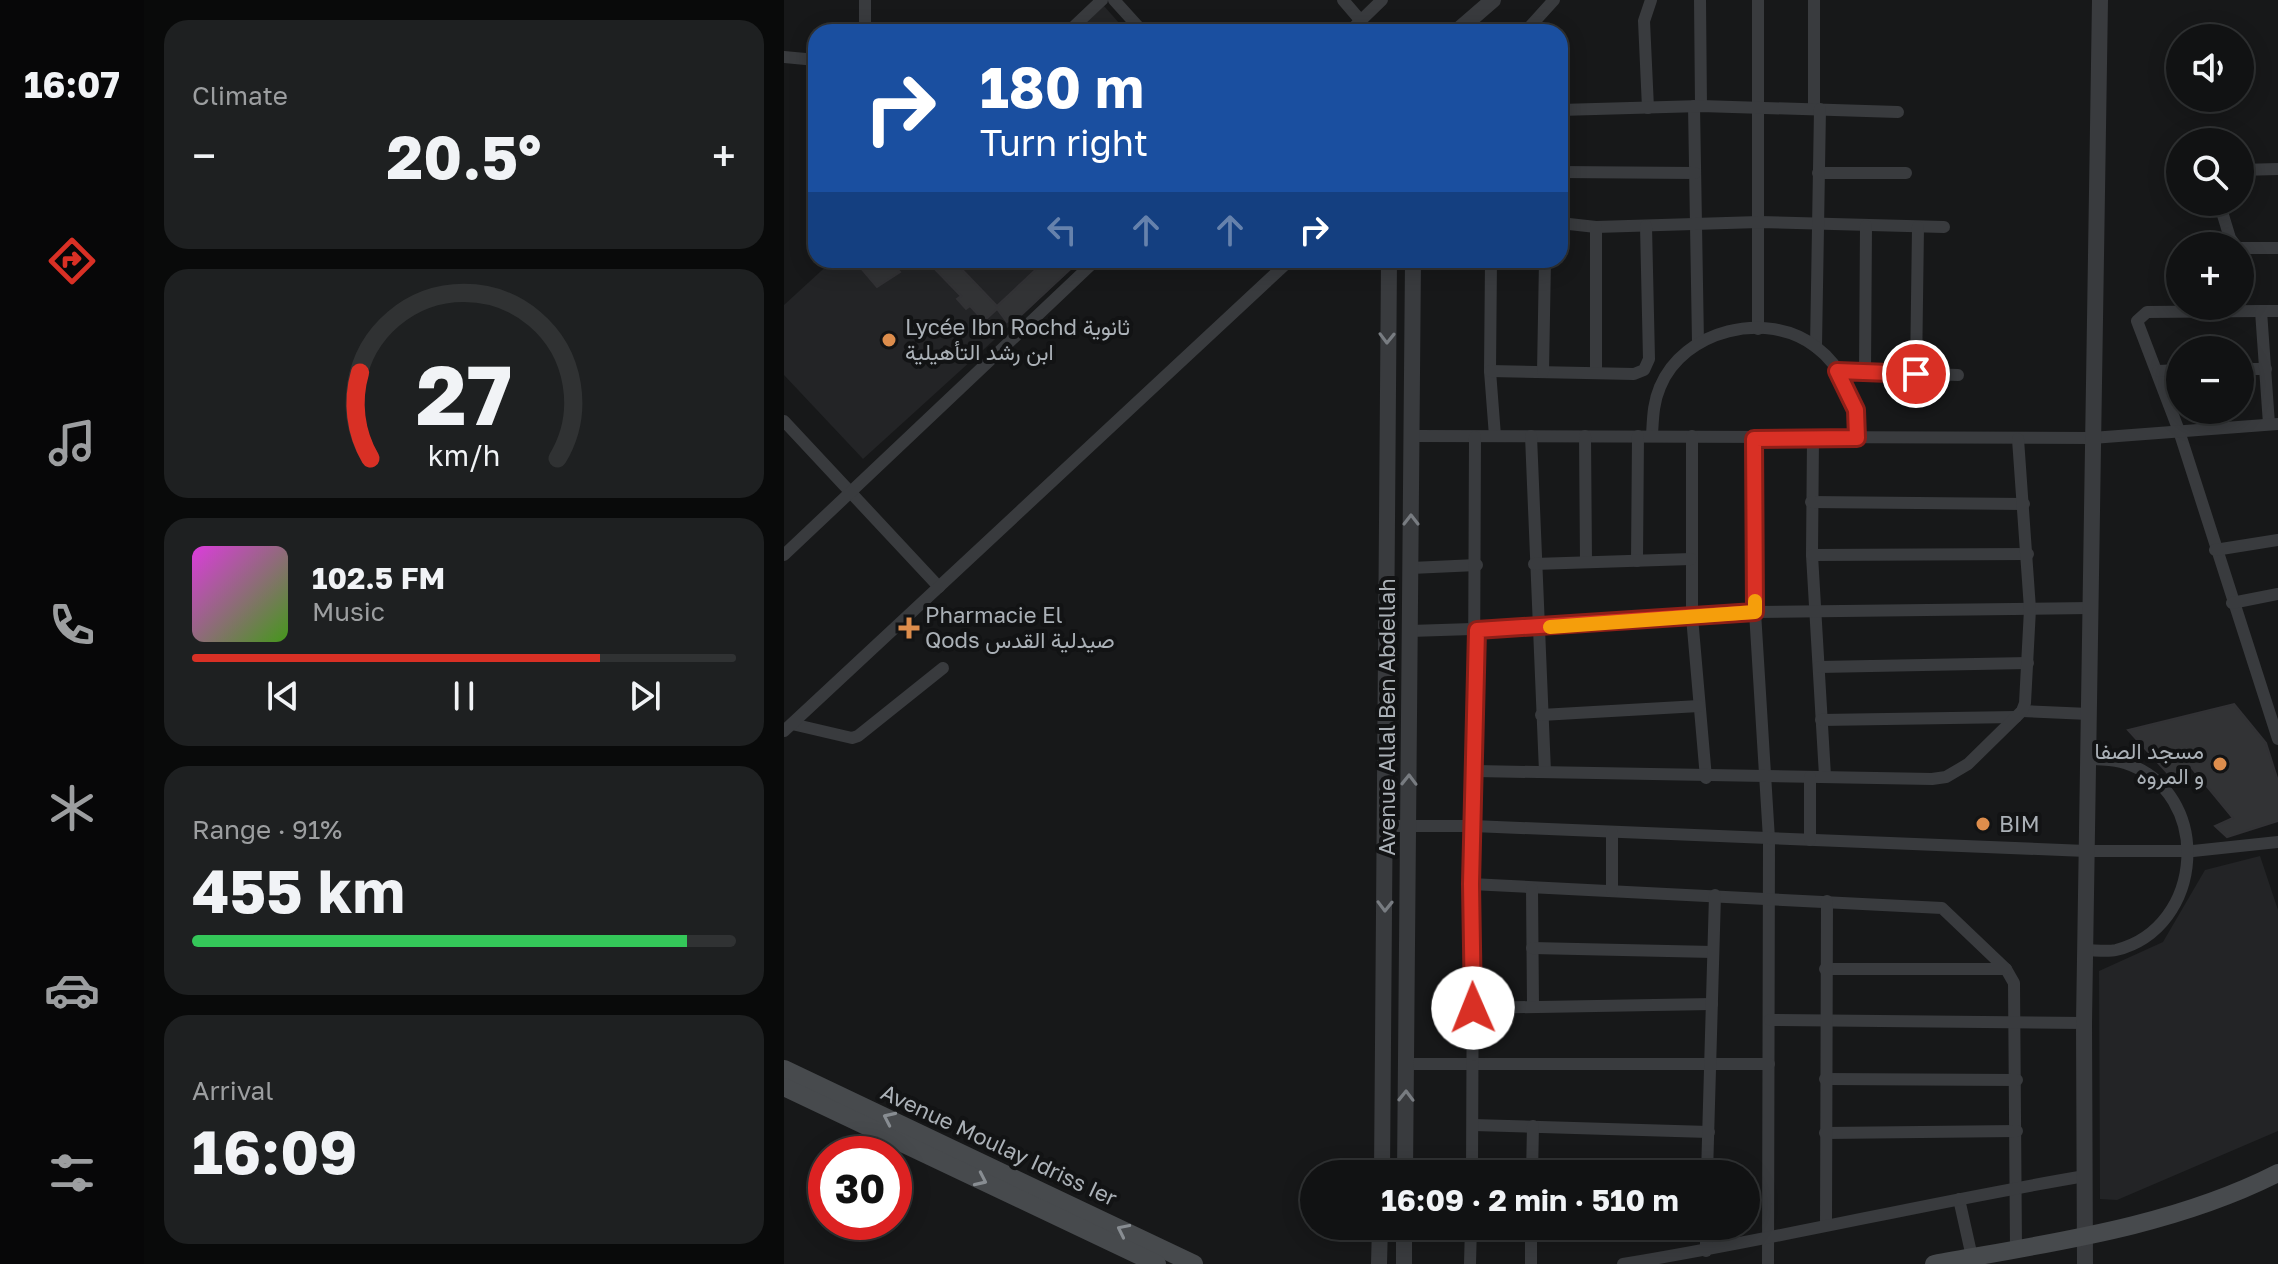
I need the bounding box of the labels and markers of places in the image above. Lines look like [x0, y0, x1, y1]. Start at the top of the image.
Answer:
place label: Lycée Ibn Rochd ثانوية ابن رشد التأهيلية [905, 313, 1130, 366]
marker: Lycée Ibn Rochd ثانوية ابن رشد التأهيلية [880, 331, 898, 349]
pin [1882, 340, 1950, 408]
place label: Pharmacie El Qods صيدلية القدس [925, 601, 1115, 654]
marker: Pharmacie El Qods صيدلية القدس [900, 619, 918, 637]
place label: مسجد الصفا و المروه [2094, 737, 2204, 790]
marker: مسجد الصفا و المروه [2211, 755, 2229, 773]
place label: BIM [1999, 810, 2040, 837]
marker: BIM [1974, 815, 1992, 833]

